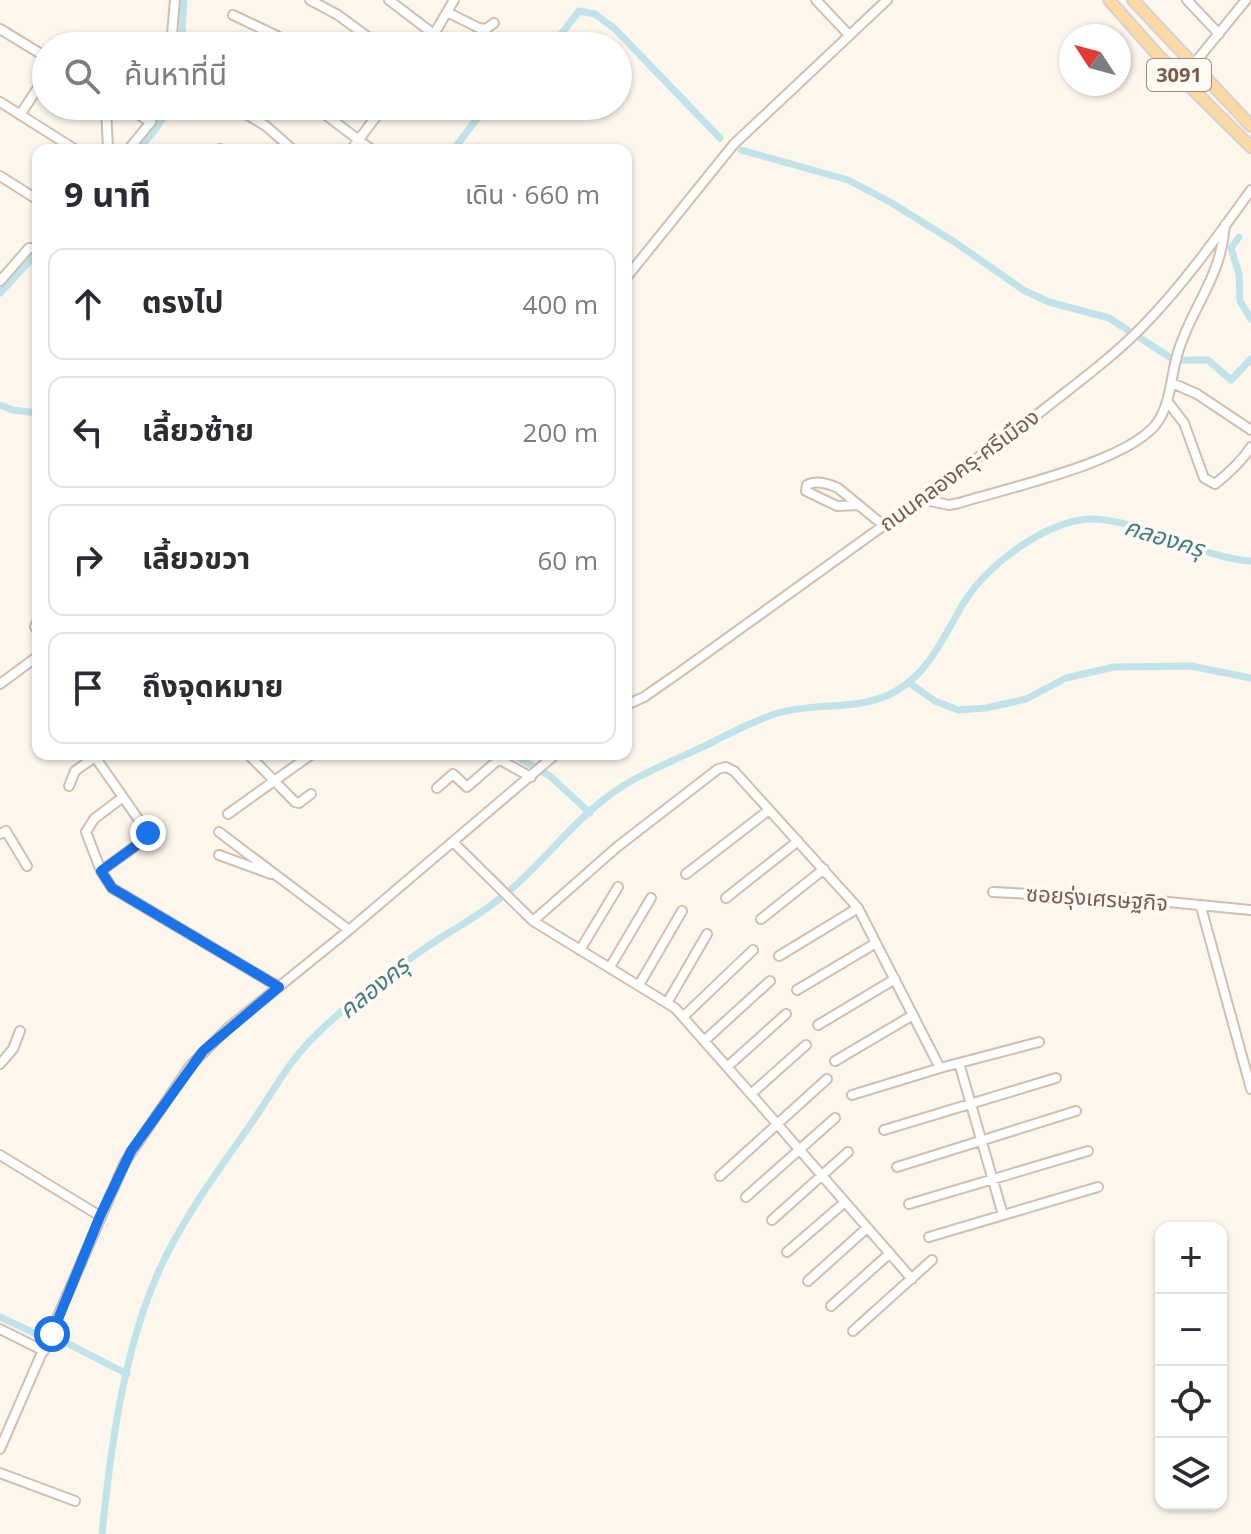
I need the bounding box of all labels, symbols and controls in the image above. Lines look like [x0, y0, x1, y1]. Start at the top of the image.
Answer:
north arrow [1059, 24, 1131, 96]
search box [32, 32, 632, 120]
text: ค้นหาที่นี่ [124, 53, 227, 94]
icon: search [60, 54, 104, 98]
road number: 3091 [1147, 59, 1211, 91]
text: 9 นาที [64, 171, 151, 217]
text: เดิน · 660 m [465, 176, 600, 212]
text: ตรงไป [142, 281, 224, 322]
icon: ahead [66, 282, 110, 326]
text: 400 m [523, 286, 598, 322]
street label: ถนนคลองครุ-ศรีเมือง [872, 401, 1045, 537]
text: เลี้ยวซ้าย [142, 409, 254, 450]
icon: left [66, 410, 110, 454]
text: 200 m [523, 414, 598, 450]
water label: คลองครุ [1121, 509, 1210, 565]
text: เลี้ยวขวา [142, 537, 250, 578]
icon: right [66, 538, 110, 582]
text: 60 m [537, 542, 598, 578]
text: ถึงจุดหมาย [142, 665, 283, 706]
icon: arrive [66, 666, 110, 710]
route end [130, 815, 166, 851]
street label: ซอยรุ่งเศรษฐกิจ [1025, 877, 1169, 917]
water label: คลองครุ [331, 947, 417, 1025]
map controls [1155, 1222, 1227, 1510]
button: + [1155, 1222, 1227, 1294]
button: − [1155, 1294, 1227, 1366]
route start [34, 1316, 70, 1352]
button: locate [1155, 1366, 1227, 1438]
button: layers [1155, 1438, 1227, 1510]

